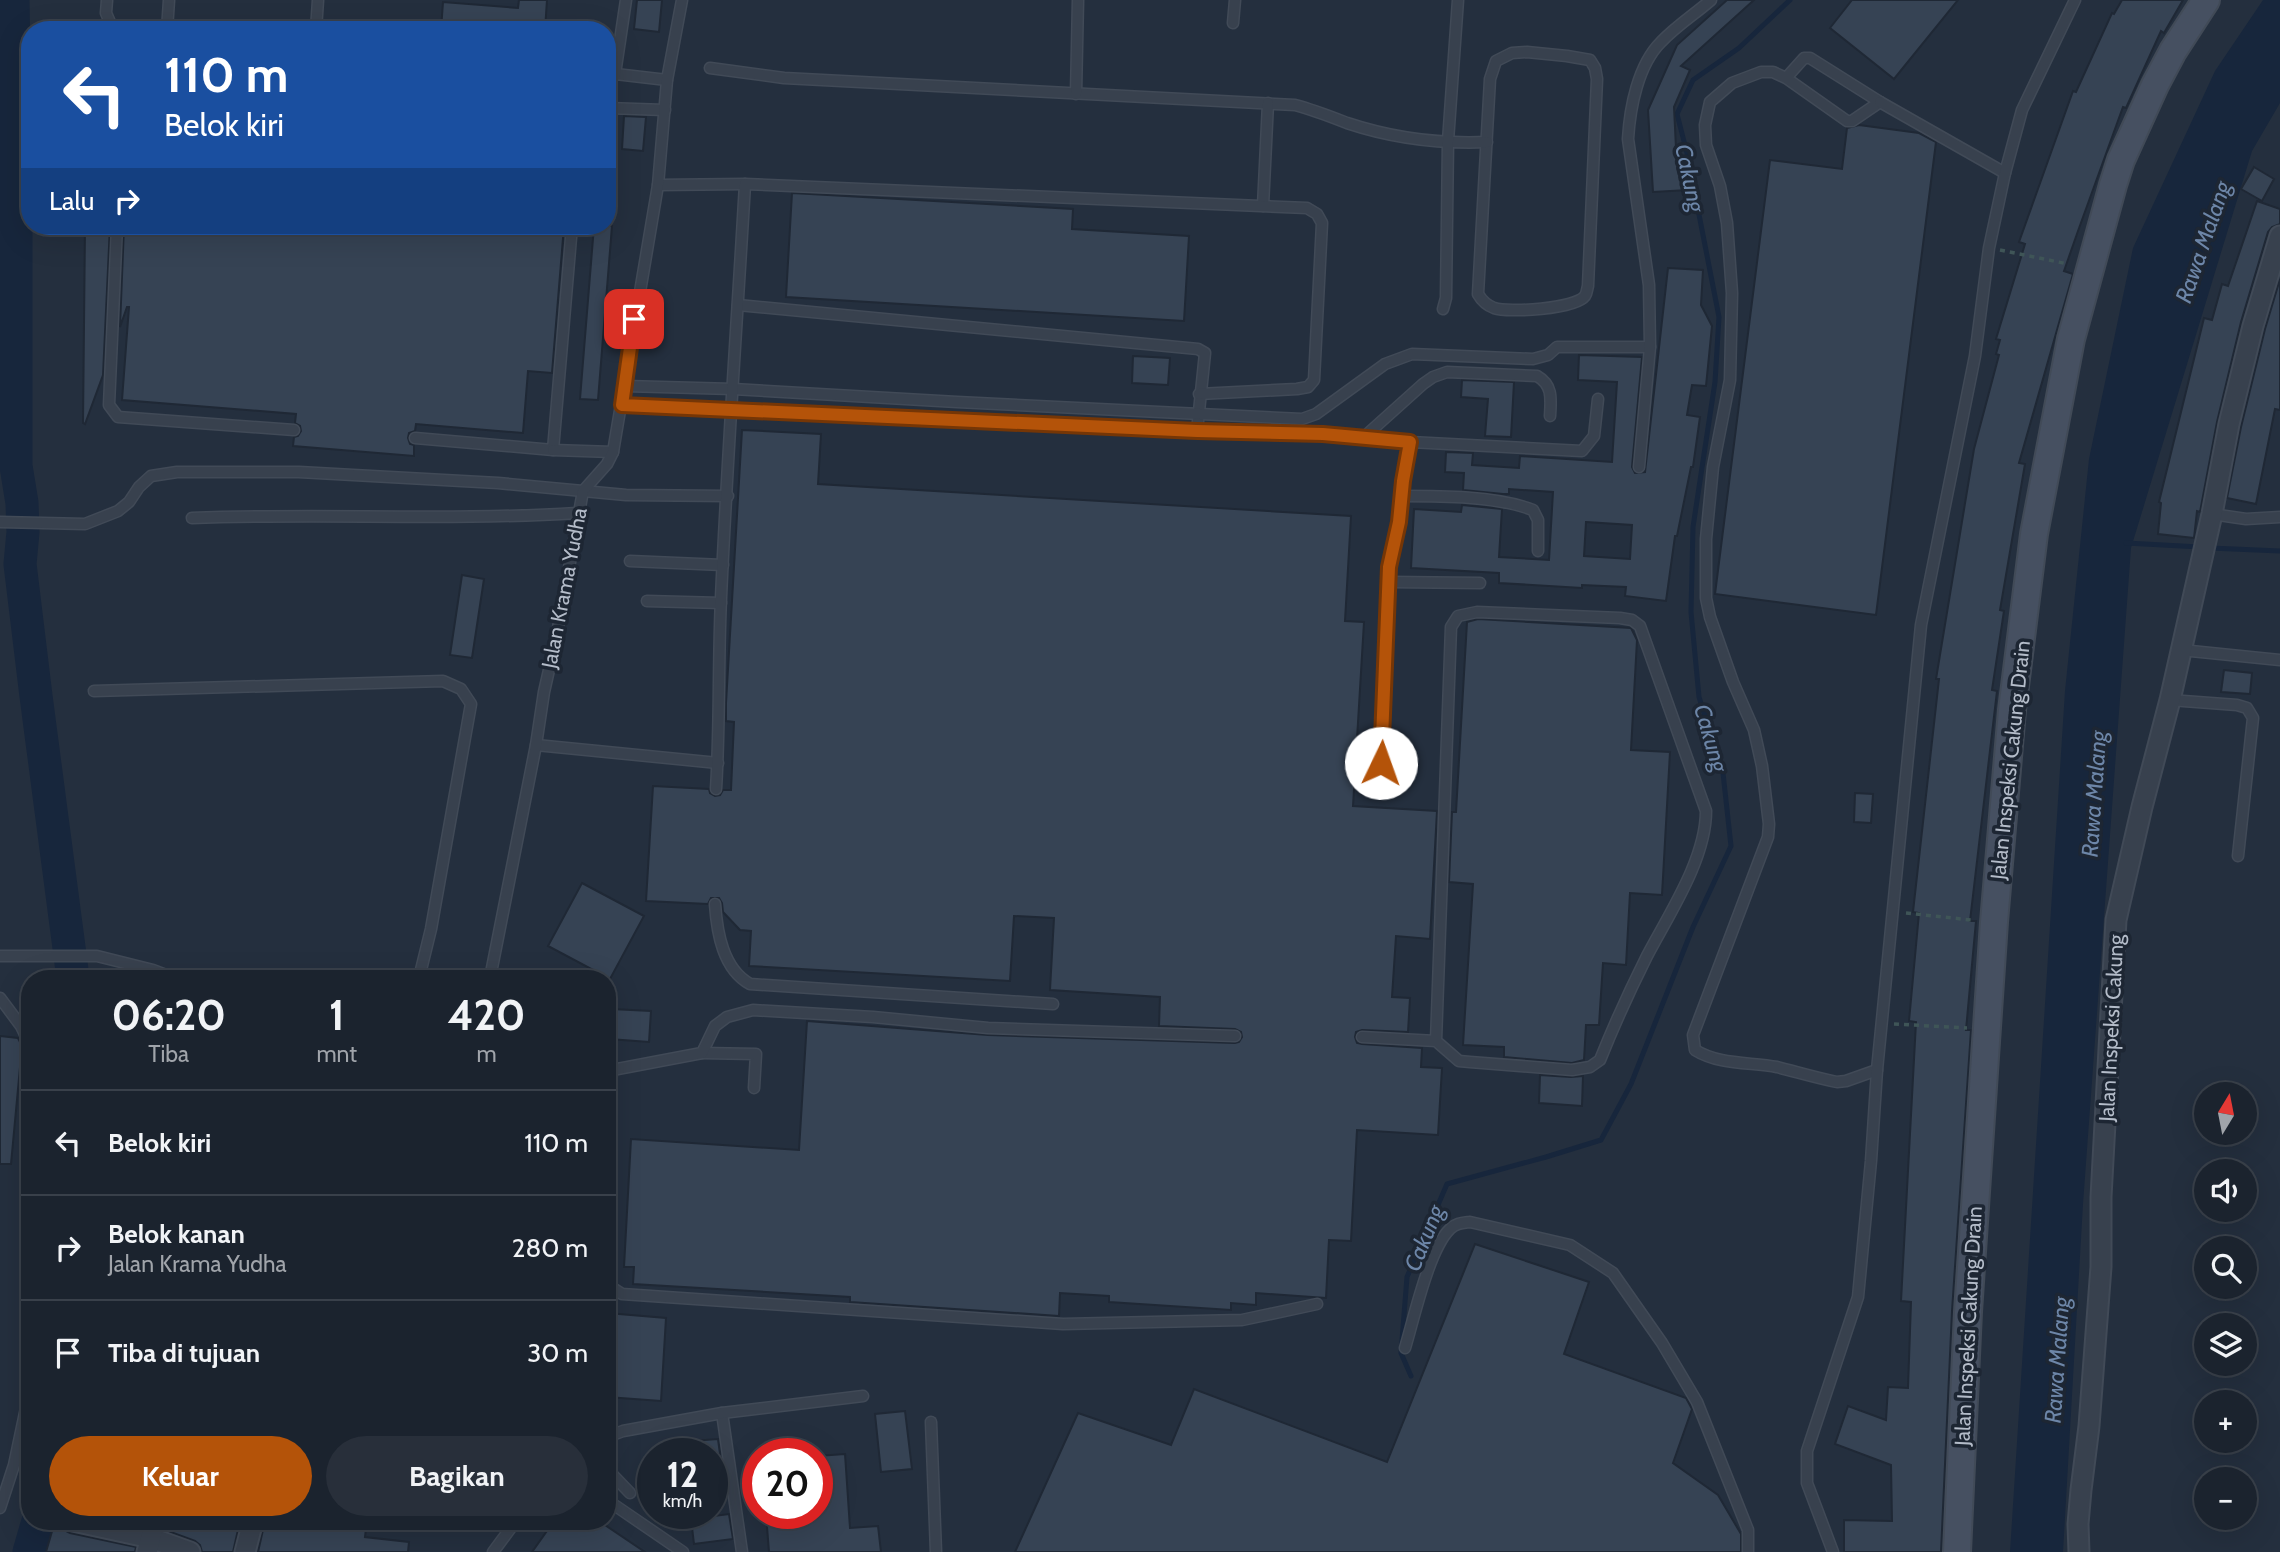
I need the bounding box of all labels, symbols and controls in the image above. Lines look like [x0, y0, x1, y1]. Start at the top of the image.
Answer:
text: 110 m [164, 45, 288, 104]
icon: left [49, 49, 140, 140]
text: Belok kiri [164, 105, 284, 144]
water label: Cakung [1669, 141, 1711, 216]
water label: Rawa Malang [2169, 176, 2237, 307]
icon: right [108, 182, 146, 220]
text: Lalu [49, 185, 94, 217]
pin [604, 289, 664, 349]
icon: arrive [615, 300, 653, 338]
street label: Jalan Krama Yudha [536, 506, 592, 671]
street label: Jalan Inspeksi Cakung Drain [1985, 639, 2035, 882]
water label: Cakung [1688, 701, 1734, 776]
position arrow [1344, 726, 1418, 800]
water label: Rawa Malang [2076, 728, 2112, 858]
street label: Jalan Inspeksi Cakung [2094, 933, 2128, 1123]
text: 06:20 [111, 989, 226, 1041]
text: 1 [329, 989, 344, 1041]
text: 420 [448, 989, 525, 1041]
text: Tiba [148, 1040, 189, 1068]
text: mnt [316, 1040, 357, 1068]
text: m [476, 1040, 497, 1068]
north arrow [2194, 1082, 2258, 1144]
map controls [2194, 1082, 2257, 1530]
icon: left [49, 1124, 87, 1162]
text: Belok kiri [108, 1127, 211, 1159]
text: 110 m [524, 1127, 588, 1159]
button: sound [2194, 1159, 2257, 1222]
water label: Cakung [1398, 1199, 1450, 1275]
street label: Jalan Inspeksi Cakung Drain [1949, 1205, 1987, 1448]
text: Belok kanan [108, 1218, 245, 1250]
icon: right [49, 1229, 87, 1267]
text: 280 m [512, 1232, 588, 1264]
button: search [2194, 1236, 2257, 1299]
text: Jalan Krama Yudha [108, 1250, 287, 1278]
water label: Rawa Malang [2039, 1294, 2075, 1424]
button: layers [2194, 1313, 2257, 1376]
icon: arrive [49, 1334, 87, 1372]
text: Tiba di tujuan [108, 1337, 260, 1369]
text: 30 m [527, 1337, 588, 1369]
button: + [2194, 1390, 2257, 1453]
button: Keluar [49, 1436, 312, 1516]
button: Bagikan [326, 1436, 588, 1516]
speed limit sign: 20 [742, 1438, 833, 1529]
text: 12 [667, 1453, 698, 1496]
button: − [2194, 1467, 2257, 1530]
text: km/h [663, 1490, 702, 1512]

